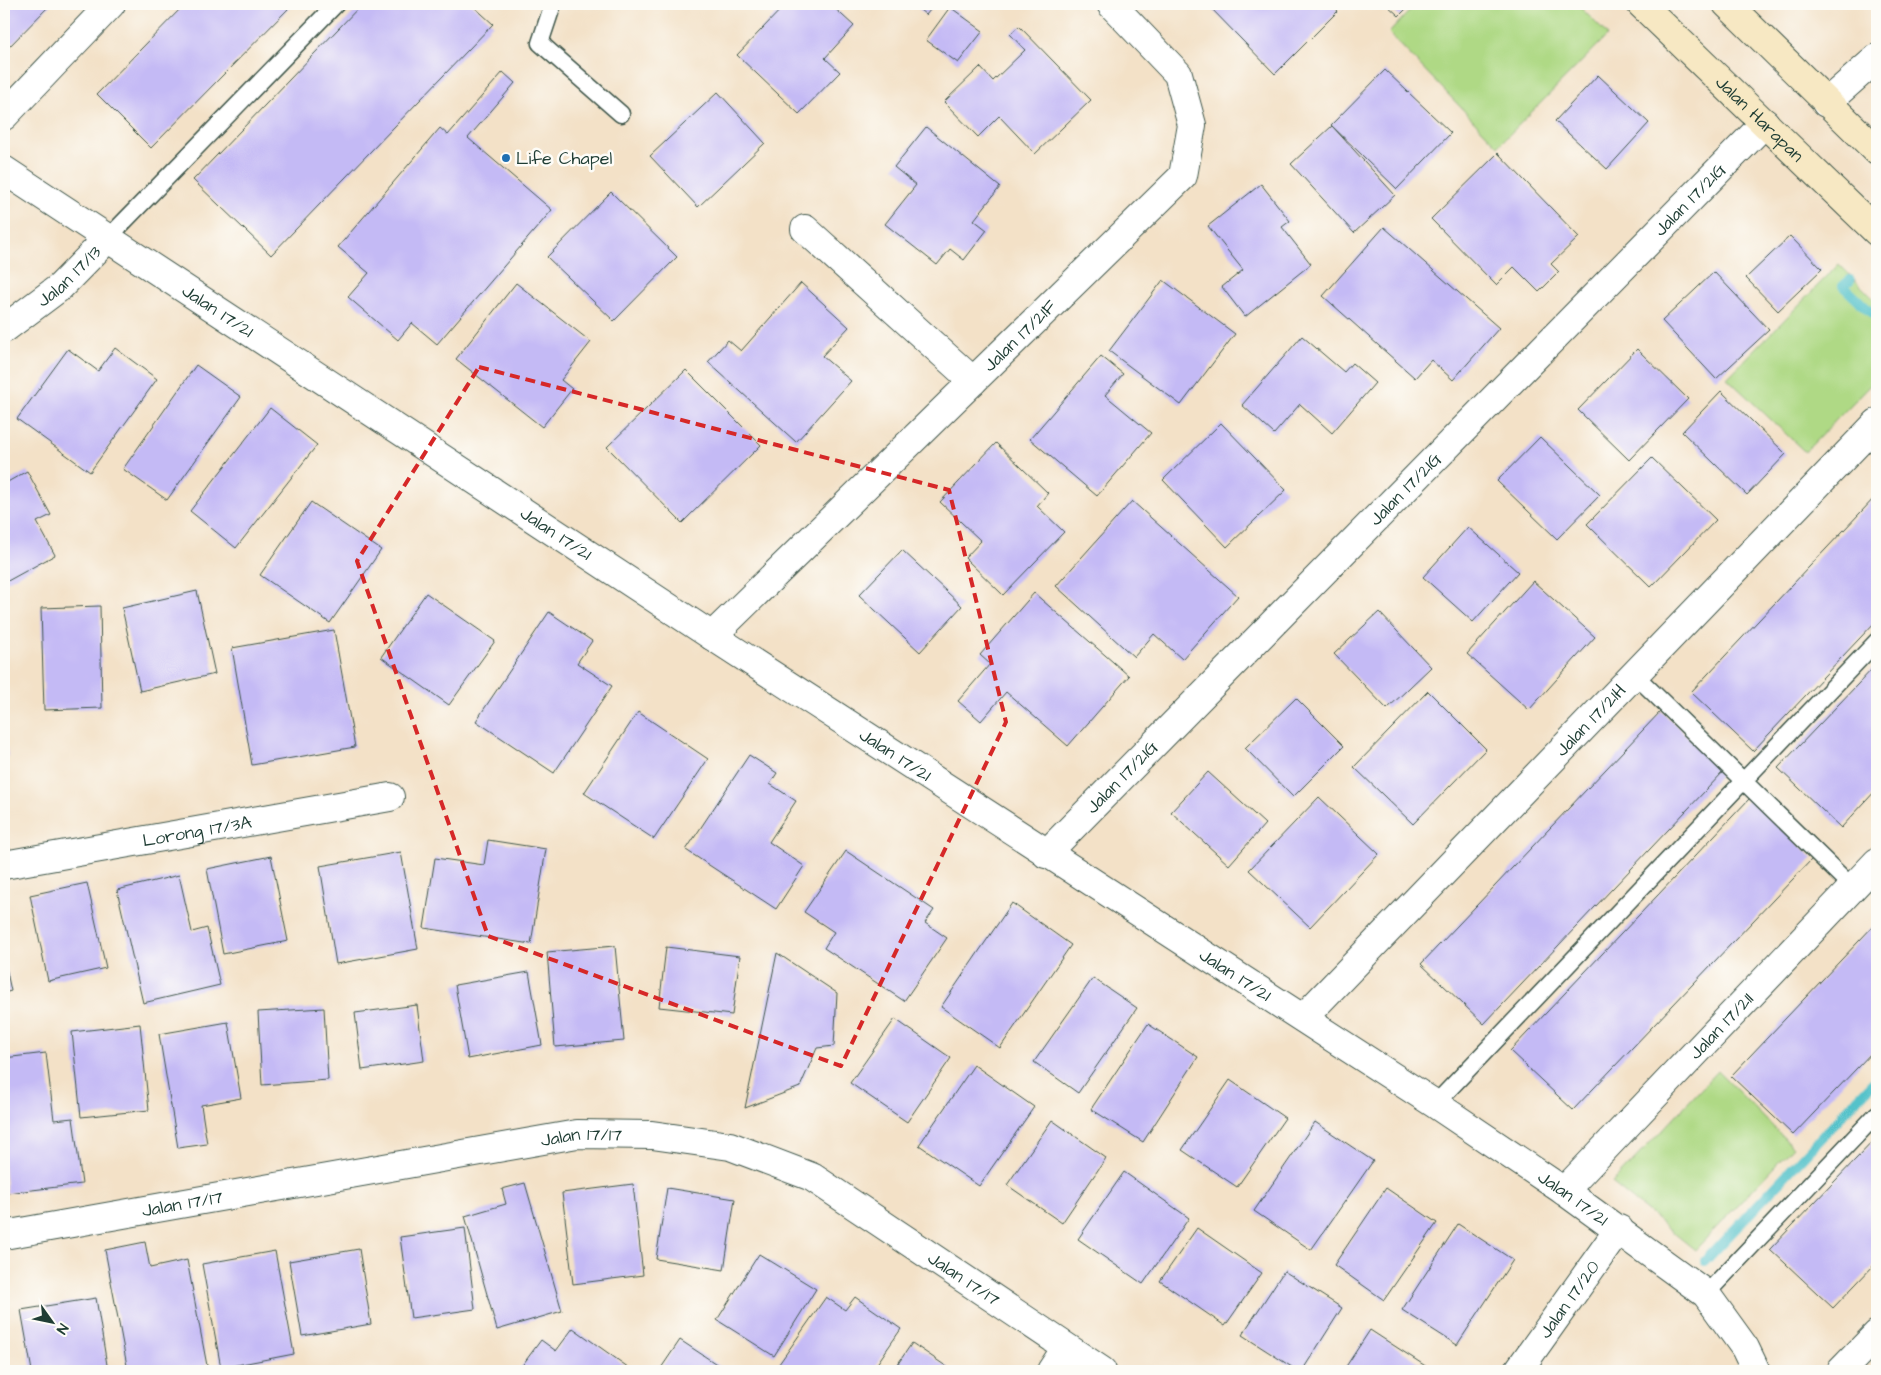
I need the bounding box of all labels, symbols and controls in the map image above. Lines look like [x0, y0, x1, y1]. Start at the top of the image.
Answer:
street label: Jalan Harapan [1710, 70, 1809, 168]
place label: Life Chapel [516, 146, 612, 171]
marker: Life Chapel [500, 152, 512, 164]
street label: Jalan 17/21G [1648, 157, 1732, 242]
street label: Jalan 17/13 [32, 240, 107, 313]
street label: Jalan 17/21 [177, 278, 258, 344]
street label: Jalan 17/21F [978, 294, 1063, 378]
street label: Jalan 17/21G [1364, 447, 1447, 531]
street label: Jalan 17/21 [515, 501, 597, 567]
street label: Jalan 17/21H [1550, 679, 1632, 762]
street label: Jalan 17/21 [854, 723, 936, 788]
street label: Jalan 17/21G [1080, 735, 1164, 819]
street label: Lorong 17/3A [141, 810, 254, 853]
street label: Jalan 17/21 [1194, 943, 1276, 1008]
street label: Jalan 17/21I [1684, 987, 1759, 1065]
street label: Jalan 17/17 [539, 1122, 622, 1153]
street label: Jalan 17/21 [1533, 1165, 1613, 1232]
street label: Jalan 17/17 [140, 1185, 225, 1223]
street label: Jalan 17/17 [923, 1246, 1005, 1312]
street label: Jalan 17/20 [1533, 1256, 1606, 1344]
north arrow [28, 1298, 78, 1348]
text: N [51, 1319, 73, 1338]

